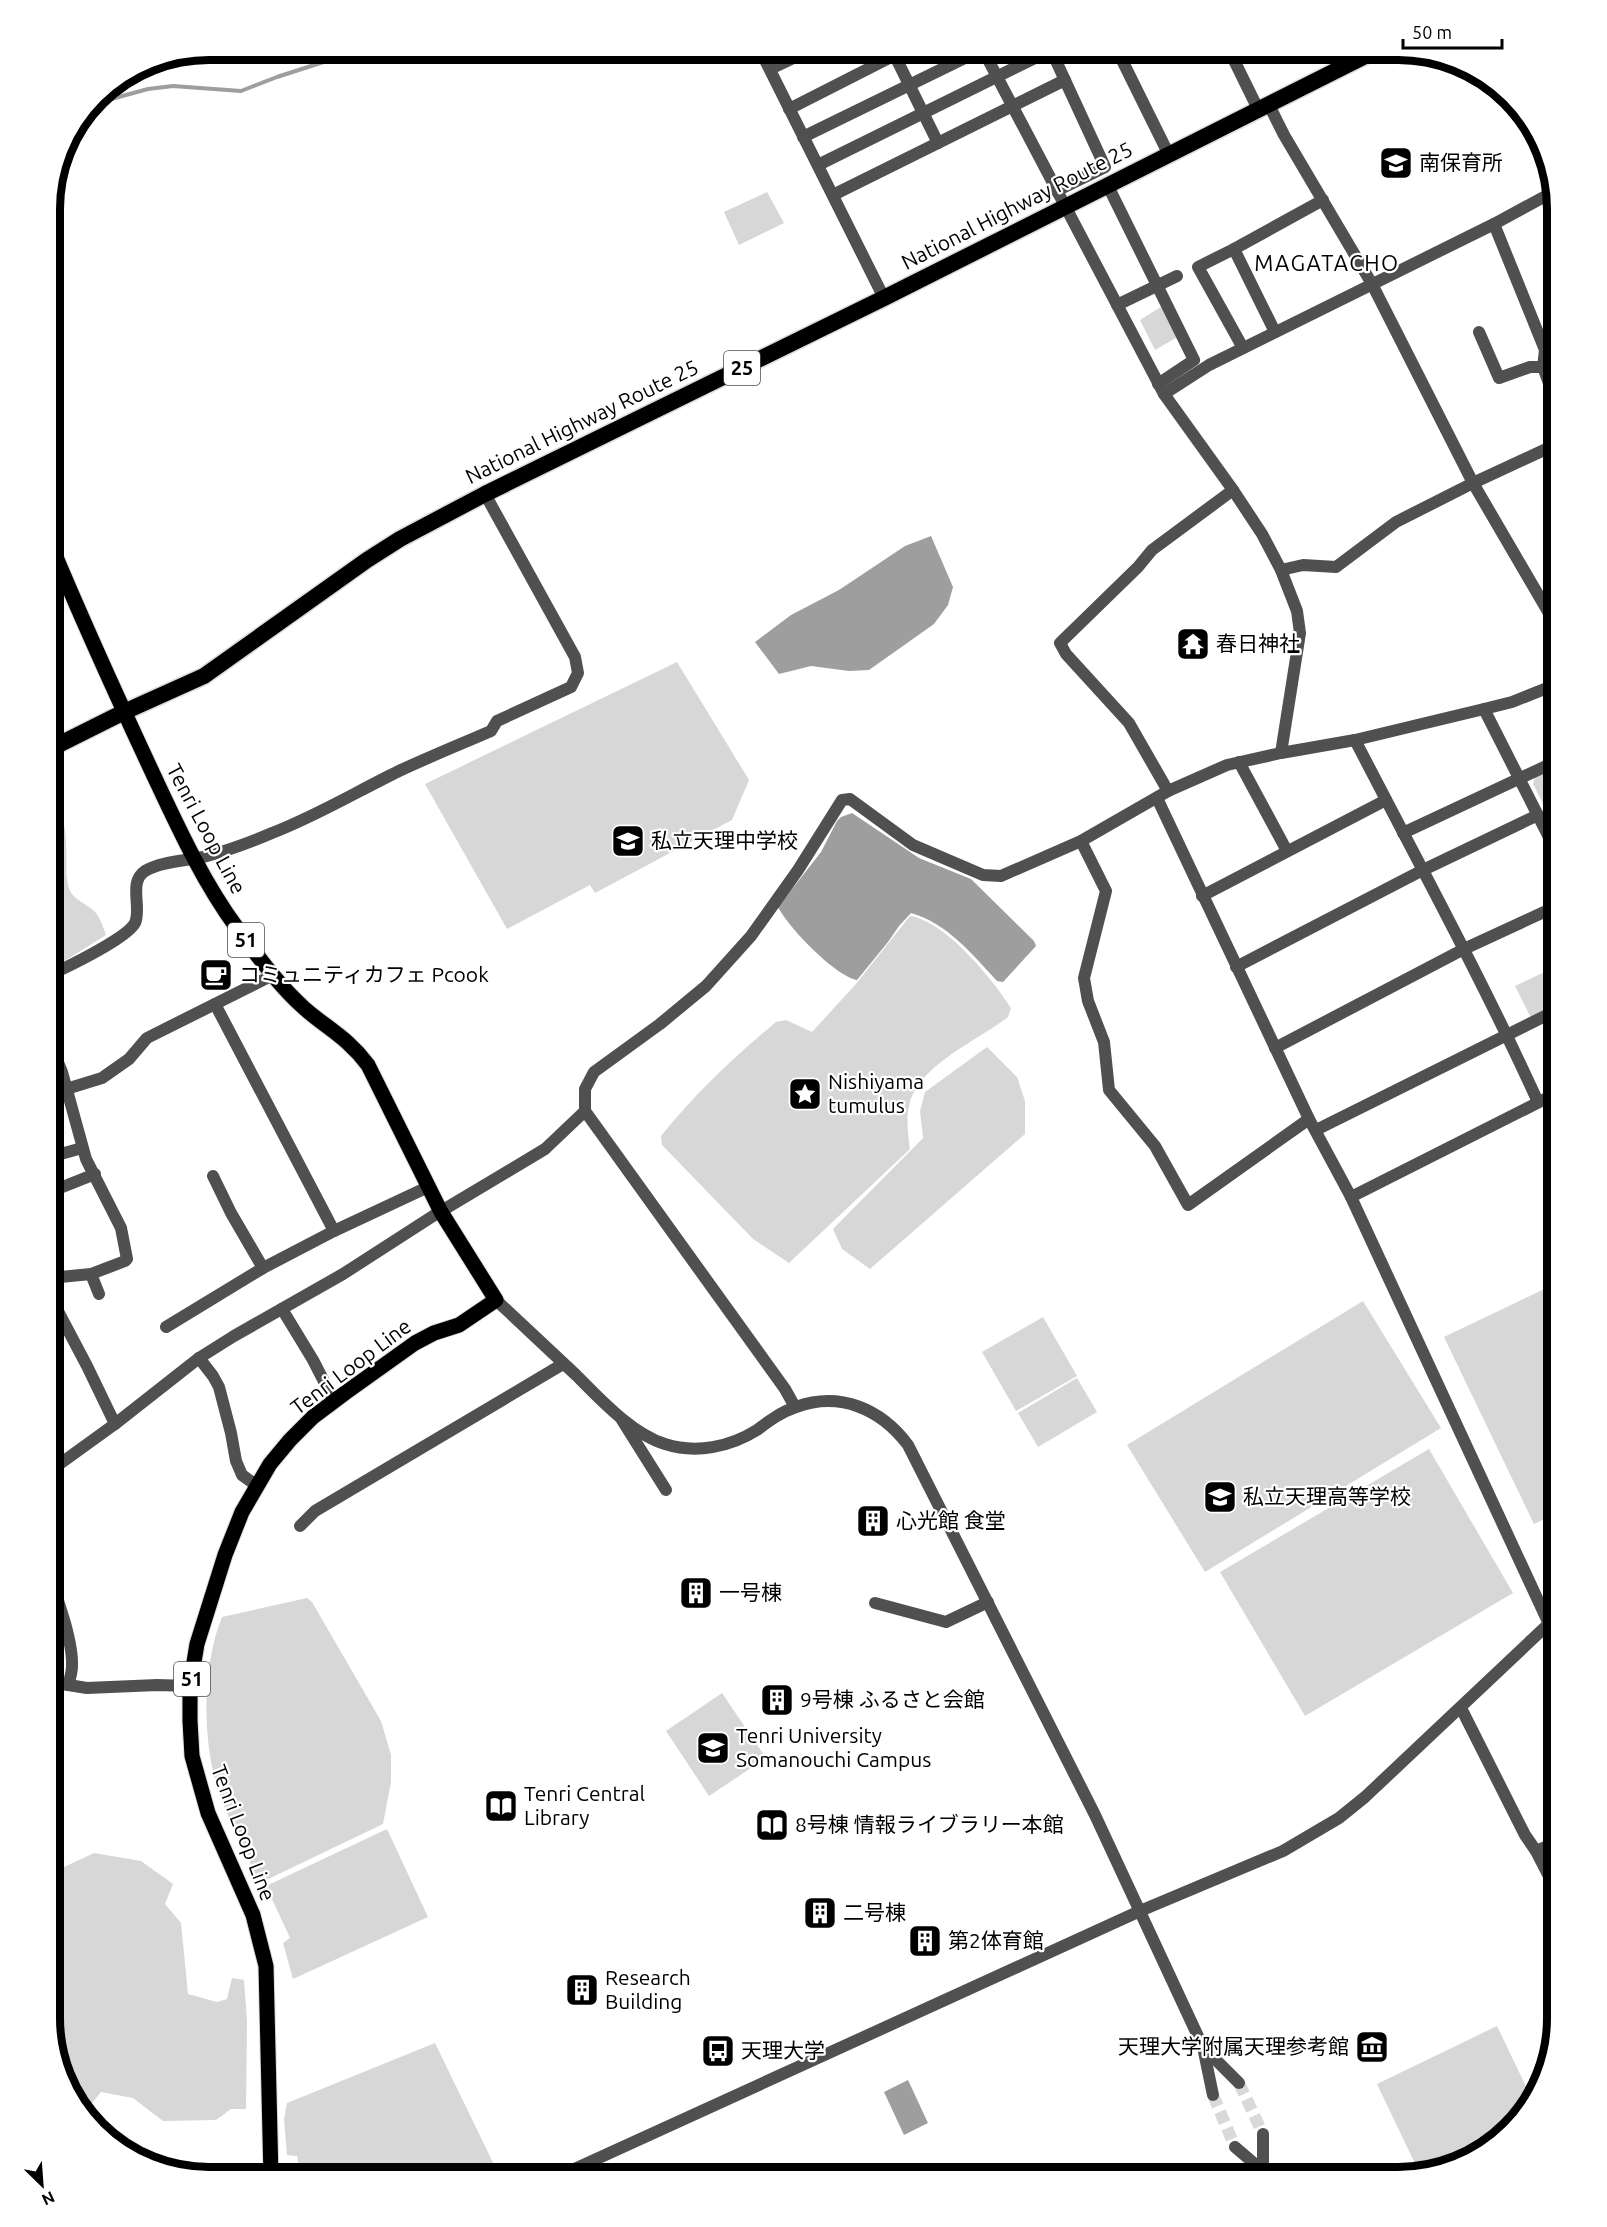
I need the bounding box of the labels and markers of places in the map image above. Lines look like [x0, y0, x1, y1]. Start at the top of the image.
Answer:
school or university icon: 南保育所 [1378, 145, 1414, 181]
place label: 南保育所 [1419, 150, 1503, 174]
temple icon: 春日神社 [1175, 626, 1211, 662]
place label: 春日神社 [1216, 631, 1300, 655]
school or university icon: 私立天理中学校 [610, 823, 646, 859]
place label: 私立天理中学校 [651, 828, 798, 852]
cafe icon: コミュニティカフェ Pcook [198, 957, 234, 993]
place label: コミュニティカフェ Pcook [239, 962, 489, 986]
place label: Nishiyama tumulus [828, 1069, 924, 1117]
place icon: Nishiyama tumulus [787, 1076, 823, 1112]
school or university icon: 私立天理高等学校 [1202, 1479, 1238, 1515]
place label: 私立天理高等学校 [1243, 1484, 1411, 1508]
building icon: 心光館 食堂 [855, 1503, 891, 1539]
place label: 心光館 食堂 [896, 1508, 1006, 1532]
building icon: 一号棟 [678, 1575, 714, 1611]
place label: 一号棟 [719, 1580, 782, 1604]
building icon: 9号棟 ふるさと会館 [759, 1682, 795, 1718]
place label: 9号棟 ふるさと会館 [800, 1687, 985, 1711]
place label: Tenri University Somanouchi Campus [736, 1723, 931, 1771]
school or university icon: Tenri University Somanouchi Campus [695, 1730, 731, 1766]
place label: Tenri Central Library [524, 1781, 645, 1829]
library icon: Tenri Central Library [483, 1788, 519, 1824]
library icon: 8号棟 情報ライブラリー本館 [754, 1807, 790, 1843]
place label: 8号棟 情報ライブラリー本館 [795, 1812, 1064, 1836]
building icon: 二号棟 [802, 1895, 838, 1931]
place label: 二号棟 [843, 1900, 906, 1924]
building icon: 第2体育館 [907, 1923, 943, 1959]
place label: 第2体育館 [948, 1928, 1044, 1952]
place label: Research Building [605, 1965, 691, 2013]
building icon: Research Building [564, 1972, 600, 2008]
museum icon: 天理大学附属天理参考館 [1354, 2029, 1390, 2065]
bus stop icon: 天理大学 [700, 2033, 736, 2069]
place label: 天理大学附属天理参考館 [1118, 2034, 1349, 2058]
place label: 天理大学 [741, 2038, 825, 2062]

